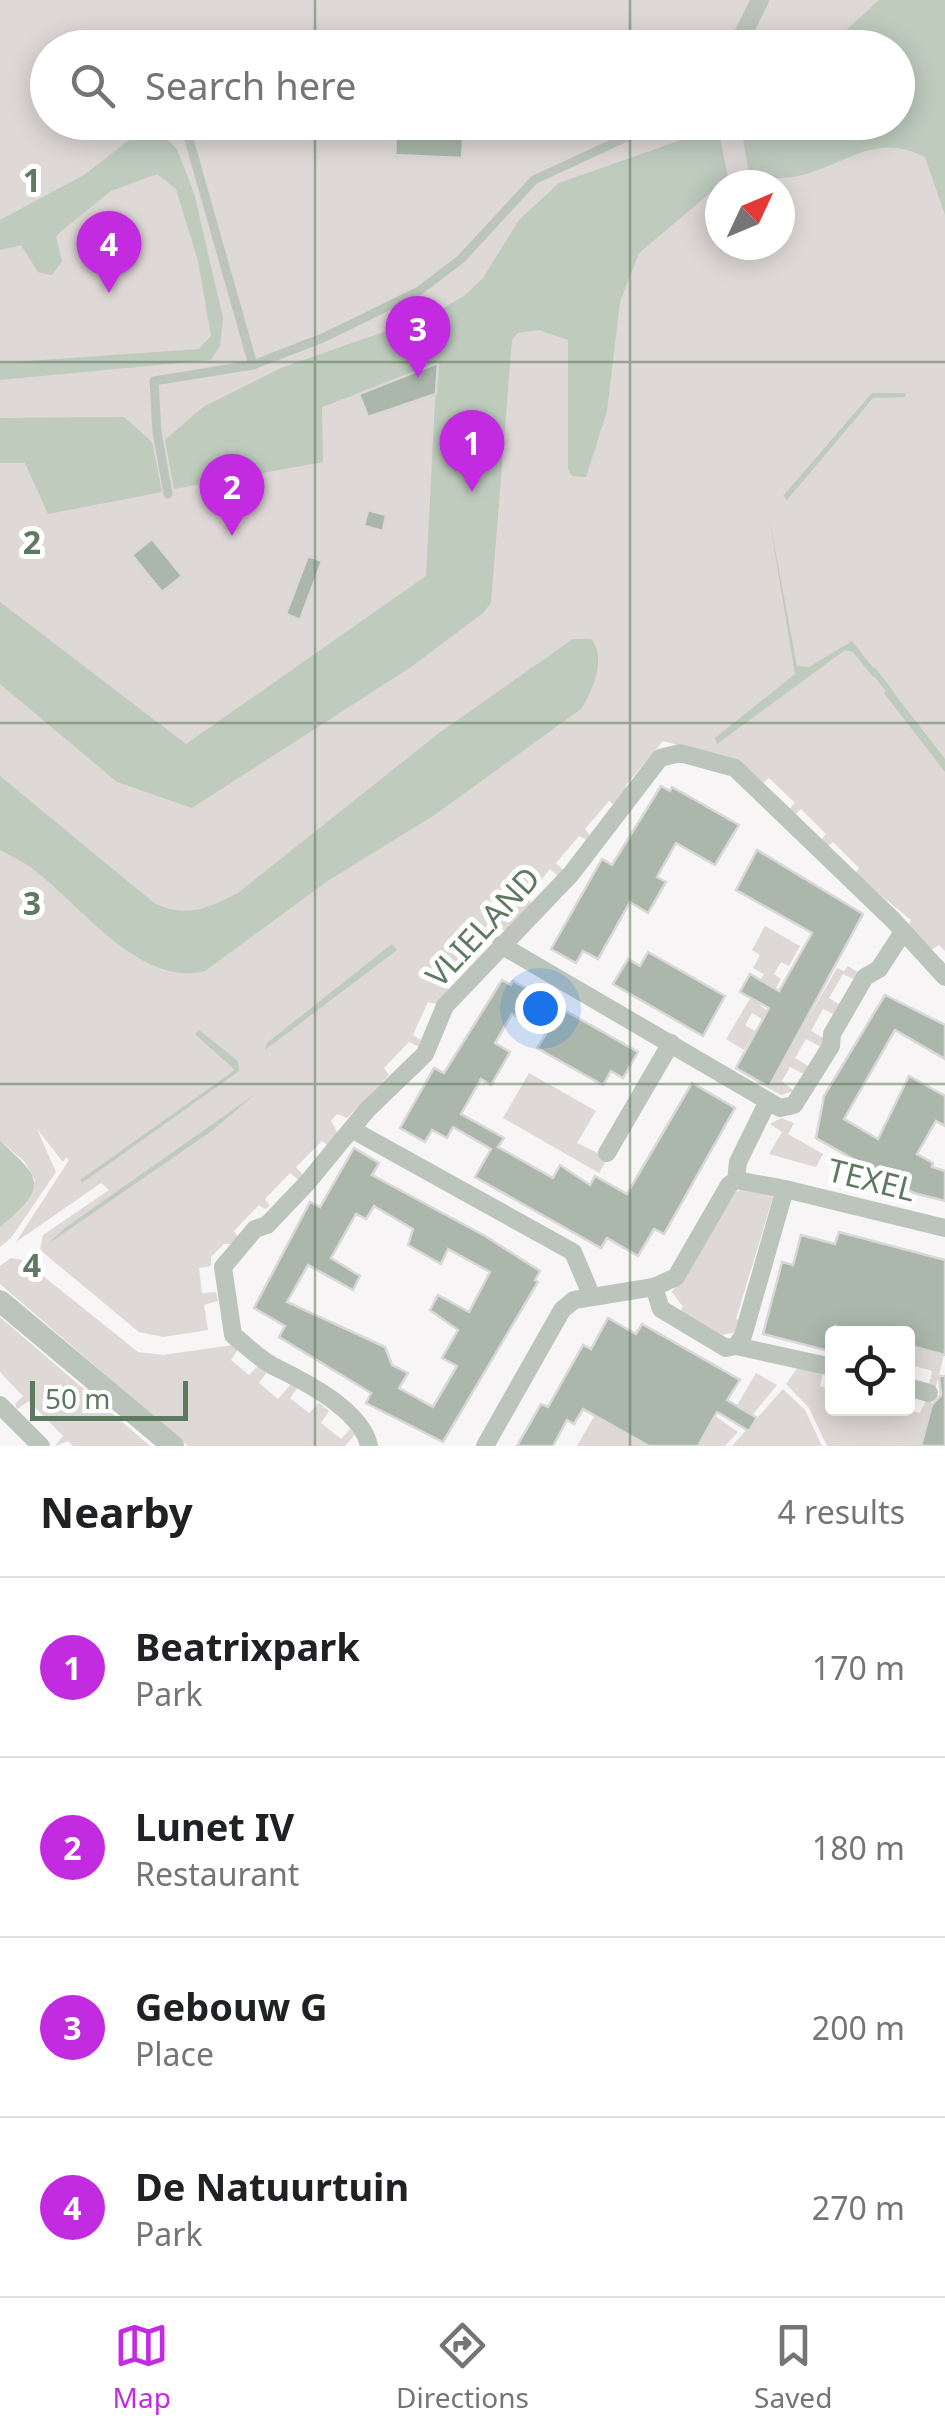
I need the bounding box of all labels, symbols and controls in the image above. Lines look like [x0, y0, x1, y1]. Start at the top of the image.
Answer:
search box [30, 30, 915, 140]
icon: search [65, 58, 120, 113]
text: Search here [145, 59, 356, 111]
text: 1 [23, 158, 41, 201]
north arrow [705, 170, 795, 260]
pin: 4 [76, 210, 142, 293]
pin: 3 [386, 296, 450, 378]
pin: 1 [440, 410, 504, 492]
pin: 2 [200, 454, 264, 536]
text: 2 [23, 520, 41, 563]
street label: VLIELAND [415, 857, 549, 995]
text: 3 [23, 881, 41, 924]
your location [515, 983, 566, 1034]
street label: TEXEL [824, 1147, 920, 1211]
text: 4 [23, 1243, 41, 1286]
map controls [825, 1326, 915, 1416]
button: locate [825, 1326, 915, 1416]
scale bar [30, 1376, 188, 1420]
text: 50 m [45, 1379, 111, 1417]
text: Nearby [40, 1483, 193, 1540]
text: 4 results [778, 1490, 905, 1533]
text: Beatrixpark [135, 1620, 360, 1672]
text: 1 [63, 1646, 82, 1689]
text: 170 m [812, 1646, 905, 1689]
text: Park [135, 1672, 203, 1715]
text: Lunet IV [135, 1800, 294, 1852]
text: 2 [63, 1826, 82, 1869]
text: 180 m [812, 1826, 905, 1869]
text: Restaurant [135, 1852, 299, 1895]
text: Gebouw G [135, 1980, 328, 2032]
text: 3 [63, 2006, 82, 2049]
text: 200 m [812, 2006, 905, 2049]
text: Place [135, 2032, 214, 2075]
text: De Natuurtuin [135, 2160, 409, 2212]
text: 4 [63, 2186, 82, 2229]
text: 270 m [812, 2186, 905, 2229]
text: Park [135, 2212, 203, 2255]
tab: Map [113, 2318, 171, 2416]
tab: Directions [396, 2318, 529, 2416]
tab: Saved [754, 2318, 832, 2416]

